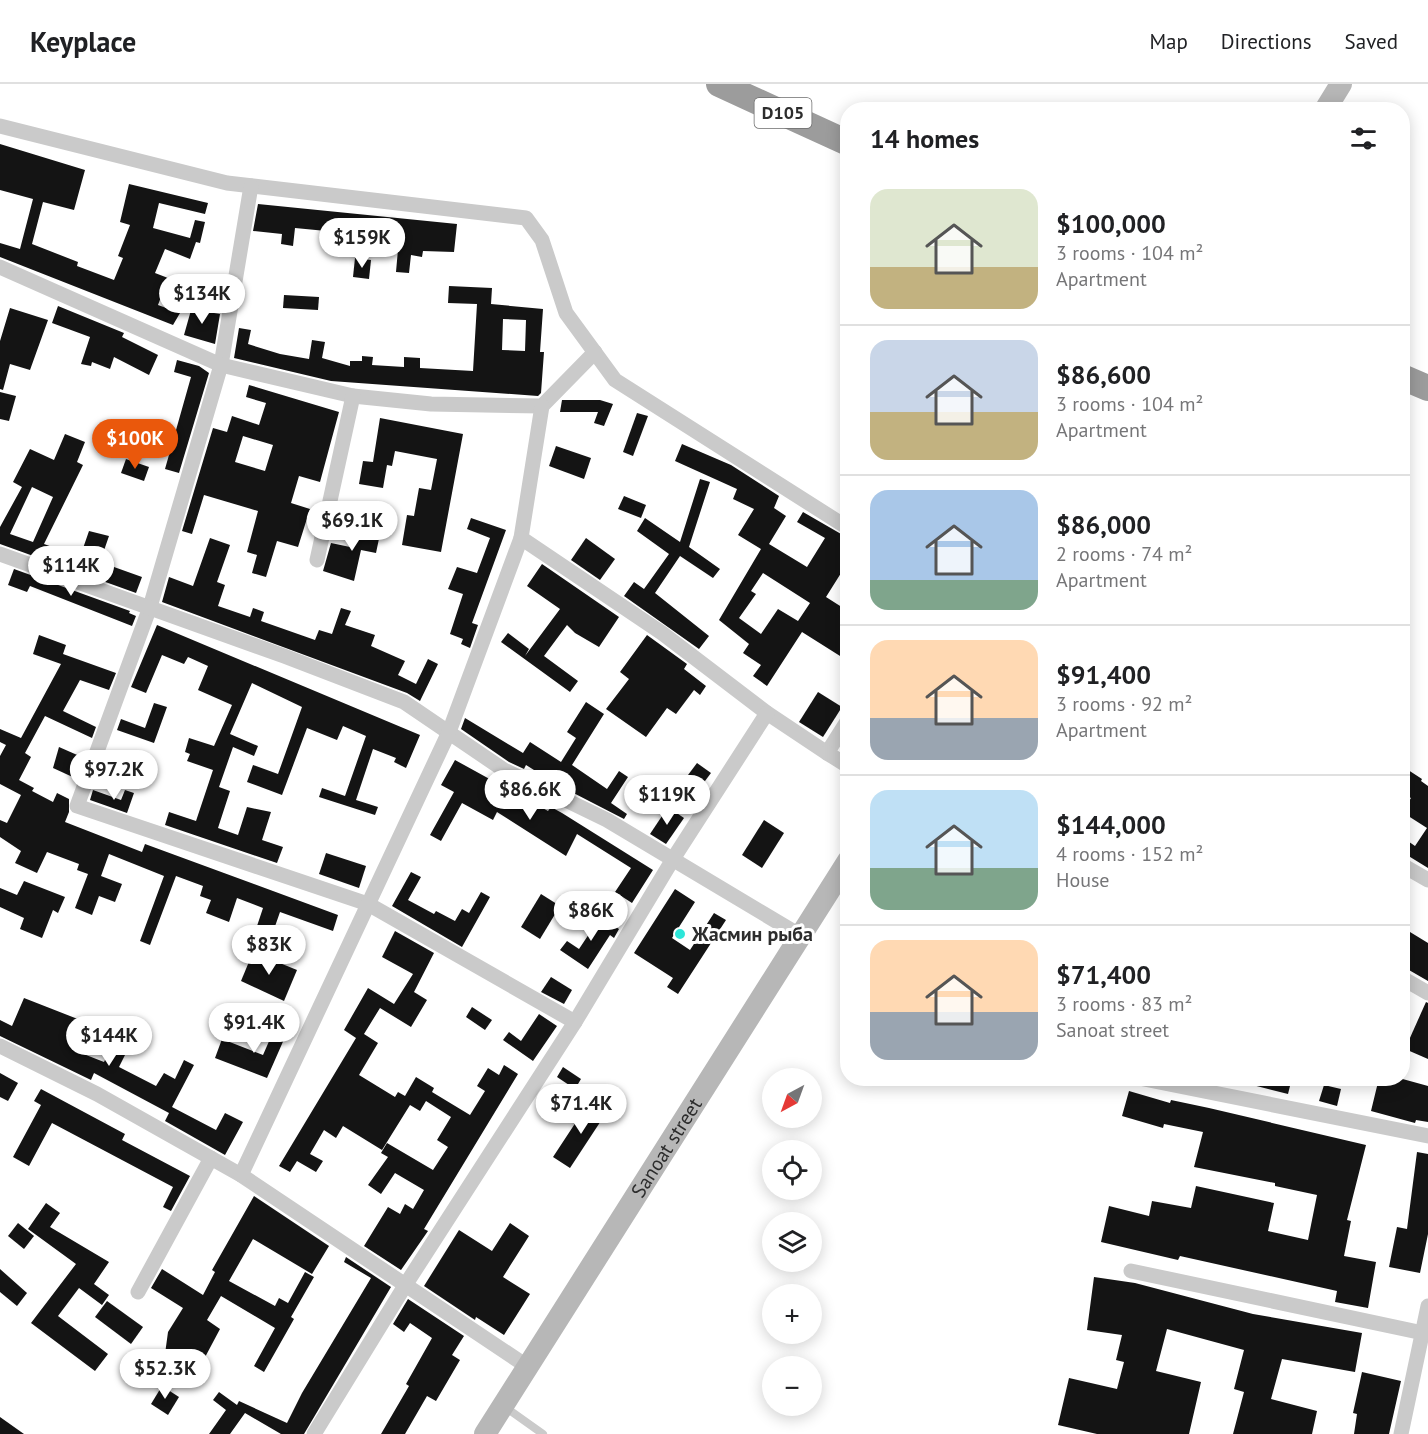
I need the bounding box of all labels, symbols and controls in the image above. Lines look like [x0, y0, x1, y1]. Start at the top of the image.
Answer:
text: Keyplace [30, 23, 136, 60]
text: Map [1149, 28, 1188, 55]
text: Directions [1221, 28, 1312, 55]
text: Saved [1345, 28, 1398, 55]
road number: D105 [754, 98, 812, 128]
text: 14 homes [870, 122, 979, 155]
icon: filters [1347, 122, 1380, 155]
text: $100,000 [1056, 207, 1166, 240]
icon: home [918, 213, 990, 285]
pin: $159K [320, 218, 404, 269]
text: $159K [333, 224, 391, 250]
text: 3 rooms · 104 m² [1056, 240, 1203, 266]
text: Apartment [1056, 266, 1147, 292]
pin: $134K [160, 274, 244, 325]
text: $134K [173, 280, 231, 306]
text: $86,600 [1056, 358, 1151, 391]
icon: home [918, 364, 990, 436]
text: 3 rooms · 104 m² [1056, 391, 1203, 417]
text: Apartment [1056, 417, 1147, 443]
pin: $100K [93, 419, 177, 470]
text: $100K [106, 425, 164, 451]
pin: $69.1K [303, 501, 401, 552]
text: $69.1K [321, 507, 383, 533]
text: $86,000 [1056, 508, 1151, 541]
icon: home [918, 514, 990, 586]
text: 2 rooms · 74 m² [1056, 541, 1192, 567]
pin: $114K [29, 546, 113, 597]
text: $114K [42, 552, 100, 578]
text: Apartment [1056, 567, 1147, 593]
text: $91,400 [1056, 658, 1151, 691]
icon: home [918, 664, 990, 736]
text: 3 rooms · 92 m² [1056, 691, 1192, 717]
text: Apartment [1056, 717, 1147, 743]
pin: $97.2K [65, 750, 163, 801]
text: $97.2K [84, 756, 144, 782]
pin: $86.6K [481, 770, 579, 821]
pin: $119K [625, 775, 709, 826]
text: $86.6K [499, 776, 561, 802]
text: $119K [638, 781, 696, 807]
text: $144,000 [1056, 808, 1166, 841]
icon: home [918, 814, 990, 886]
text: 4 rooms · 152 m² [1056, 841, 1203, 867]
text: House [1056, 867, 1110, 893]
pin: $86K [555, 891, 627, 942]
text: $86K [568, 897, 614, 923]
place label: Жасмин рыба [691, 921, 813, 947]
pin: $83K [233, 925, 305, 976]
marker: Жасмин рыба [673, 927, 687, 941]
text: $83K [246, 931, 292, 957]
text: $71,400 [1056, 958, 1151, 991]
icon: home [918, 964, 990, 1036]
text: 3 rooms · 83 m² [1056, 991, 1192, 1017]
pin: $91.4K [205, 1003, 303, 1054]
text: $91.4K [223, 1009, 285, 1035]
pin: $144K [67, 1016, 151, 1067]
text: Sanoat street [1056, 1017, 1169, 1043]
text: $144K [80, 1022, 138, 1048]
north arrow [762, 1068, 822, 1128]
map controls [762, 1068, 822, 1416]
pin: $71.4K [532, 1084, 630, 1135]
text: $71.4K [550, 1090, 612, 1116]
street label: Sanoat street [625, 1093, 708, 1202]
button: locate [762, 1140, 822, 1200]
button: layers [762, 1212, 822, 1272]
button: + [762, 1284, 822, 1344]
pin: $52.3K [116, 1349, 214, 1400]
text: $52.3K [134, 1355, 196, 1381]
button: − [762, 1356, 822, 1416]

